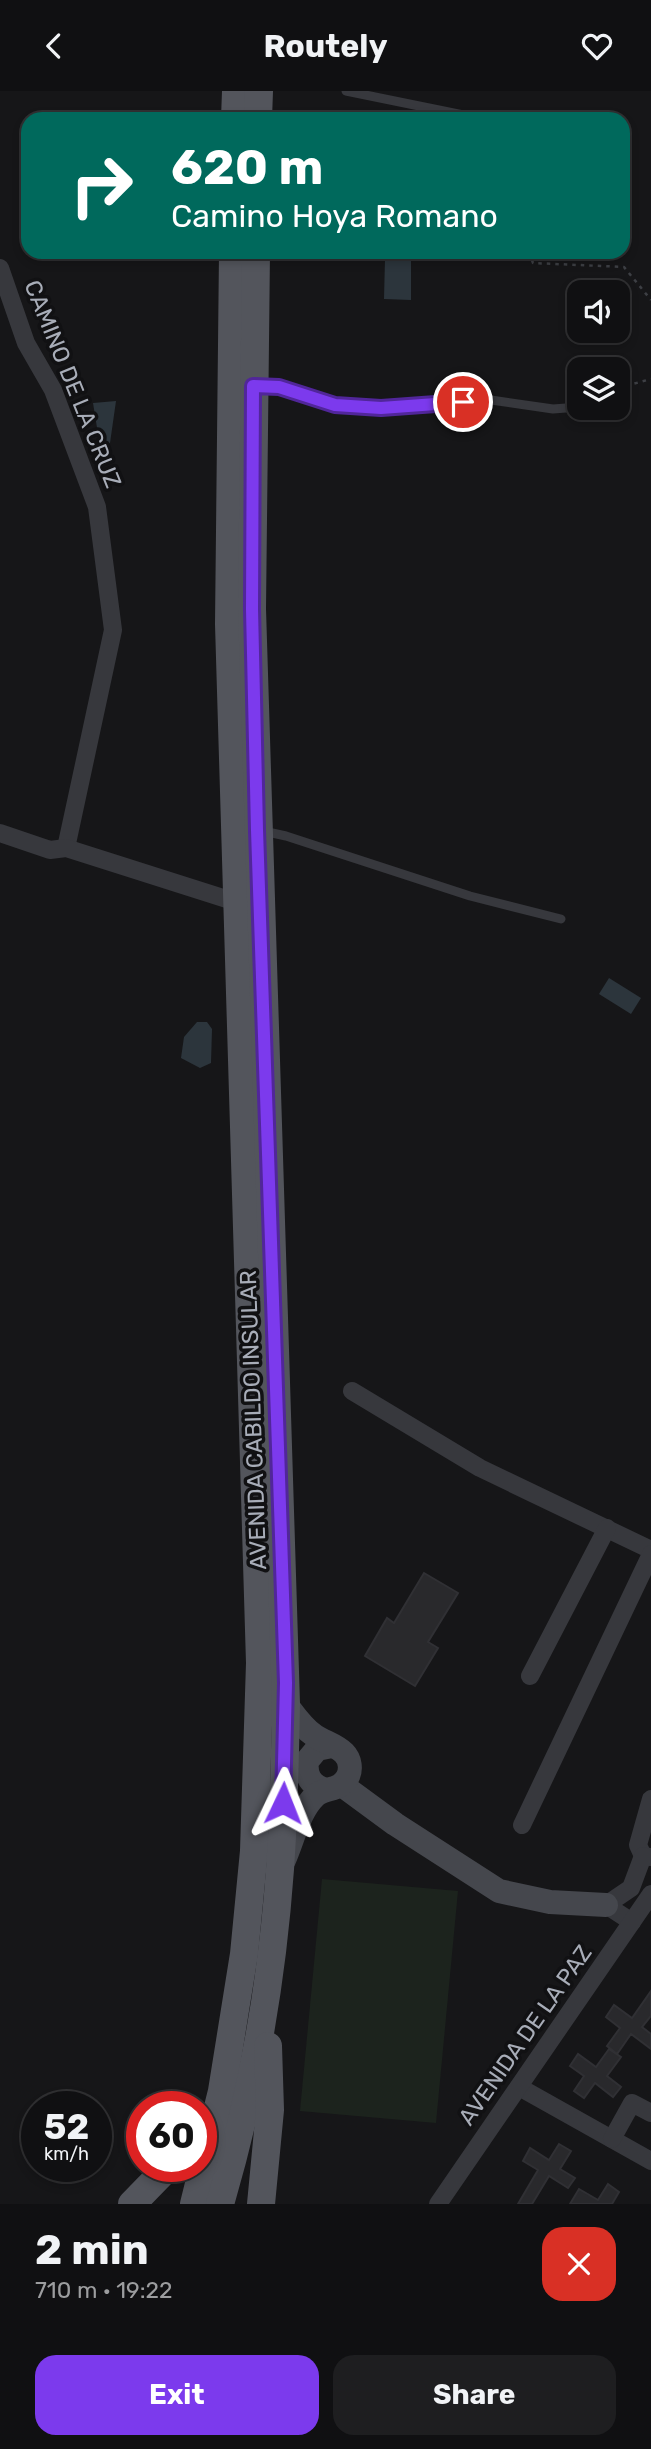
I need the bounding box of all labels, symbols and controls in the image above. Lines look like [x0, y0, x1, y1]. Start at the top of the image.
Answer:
icon: back [35, 27, 73, 65]
text: Routely [263, 27, 388, 65]
icon: heart [578, 27, 616, 65]
text: 620 m [171, 138, 323, 196]
icon: right [56, 140, 147, 231]
text: Camino Hoya Romano [171, 197, 498, 235]
street label: CAMINO DE LA CRUZ [19, 276, 127, 492]
map controls [567, 280, 630, 420]
button: sound [567, 280, 630, 343]
button: layers [567, 357, 630, 420]
pin [433, 372, 493, 432]
icon: arrive [444, 383, 482, 421]
street label: AVENIDA CABILDO INSULAR [234, 1270, 272, 1570]
position arrow [246, 1766, 320, 1840]
street label: AVENIDA DE LA PAZ [452, 1940, 598, 2130]
speed limit sign: 60 [126, 2091, 217, 2182]
text: 52 [44, 2106, 89, 2148]
text: km/h [44, 2143, 89, 2165]
text: 2 min [35, 2225, 149, 2275]
button: close [542, 2227, 616, 2301]
text: 710 m · 19:22 [35, 2276, 173, 2304]
button: Exit [35, 2355, 319, 2435]
button: Share [333, 2355, 616, 2435]

